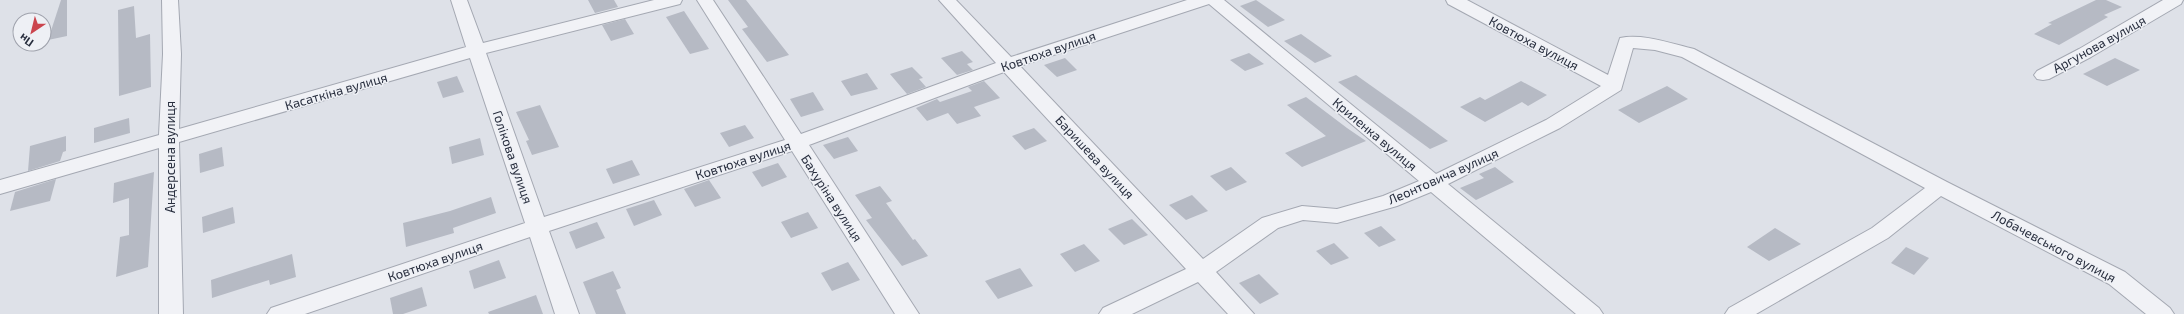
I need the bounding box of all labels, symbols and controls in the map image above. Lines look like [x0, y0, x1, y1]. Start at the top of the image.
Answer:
north arrow [12, 12, 52, 52]
street label: Аргунова вулиця [2050, 12, 2148, 76]
street label: Ковтюха вулиця [1486, 13, 1582, 73]
street label: Ковтюха вулиця [998, 27, 1098, 75]
text: Пн [16, 31, 36, 50]
street label: Касаткіна вулиця [283, 69, 389, 113]
street label: Криленка вулиця [1330, 94, 1420, 174]
street label: Андерсена вулиця [162, 101, 178, 213]
street label: Голікова вулиця [490, 108, 536, 206]
street label: Баришева вулиця [1052, 112, 1138, 202]
street label: Ковтюха вулиця [693, 137, 793, 183]
street label: Леонтовича вулиця [1385, 144, 1501, 208]
street label: Бахуріна вулиця [798, 151, 866, 245]
street label: Лобачевського вулиця [1989, 206, 2119, 286]
street label: Ковтюха вулиця [385, 237, 485, 285]

